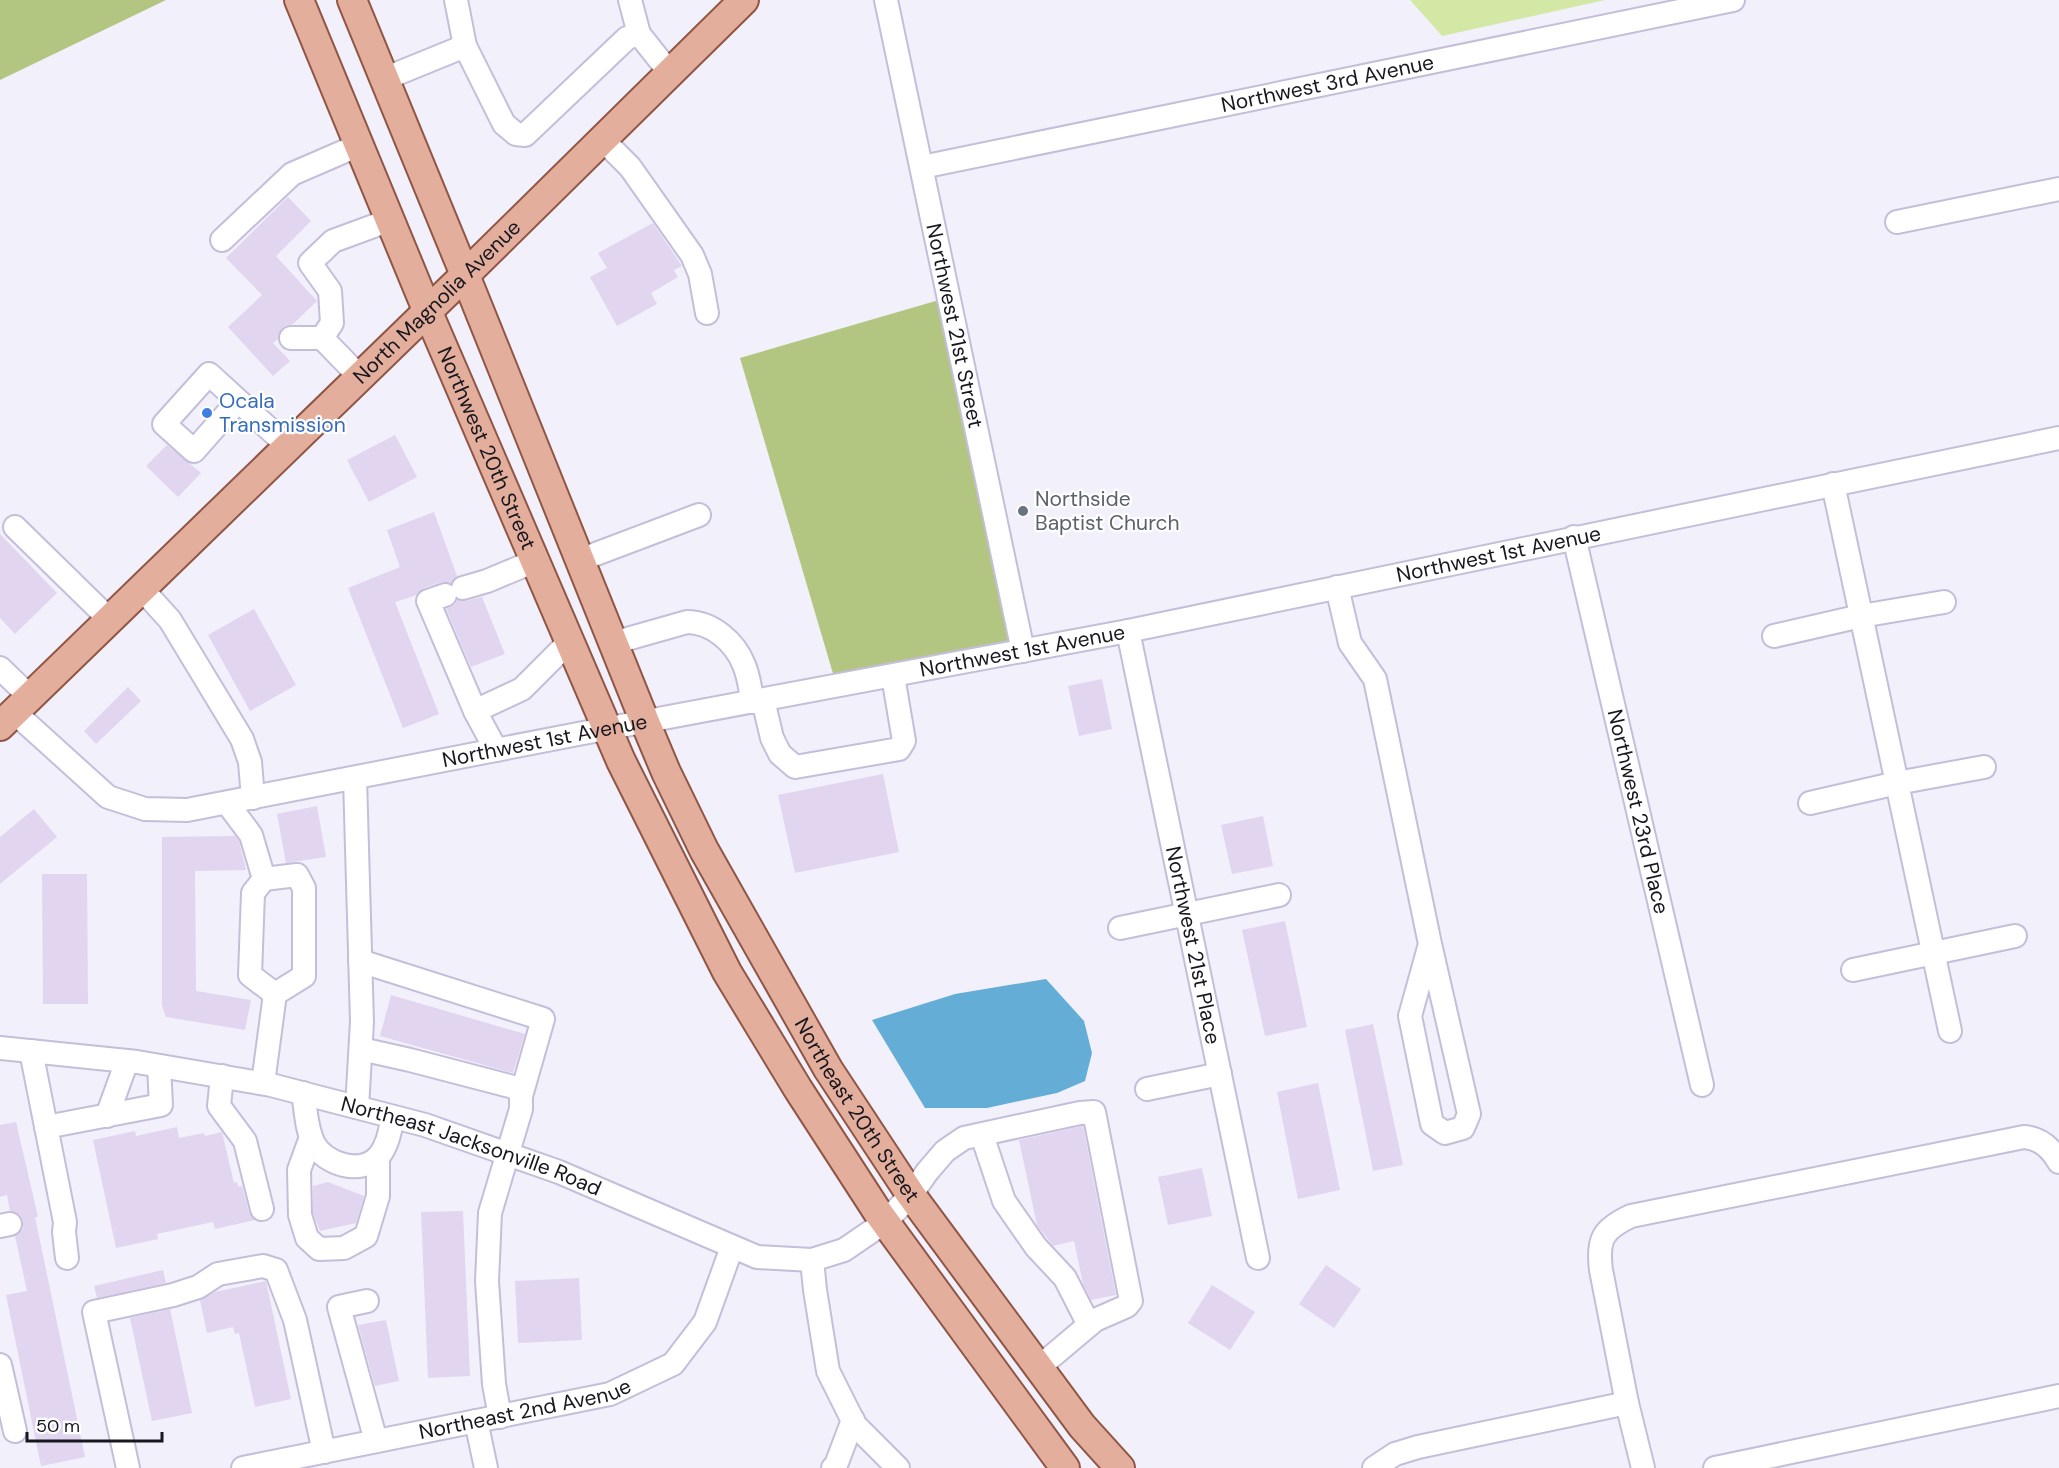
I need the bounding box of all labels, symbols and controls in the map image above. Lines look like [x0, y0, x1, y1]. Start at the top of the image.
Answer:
street label: Northwest 3rd Avenue [1219, 48, 1436, 119]
street label: North Magnolia Avenue [347, 214, 527, 390]
street label: Northwest 21st Street [919, 221, 990, 431]
street label: Northwest 20th Street [431, 343, 542, 554]
place label: Ocala Transmission [219, 387, 346, 439]
marker: Ocala Transmission [200, 406, 214, 420]
place label: Northside Baptist Church [1035, 485, 1180, 537]
marker: Northside Baptist Church [1016, 504, 1030, 518]
street label: Northwest 1st Avenue [1394, 519, 1604, 589]
street label: Northwest 1st Avenue [917, 618, 1127, 684]
street label: Northwest 23rd Place [1601, 706, 1676, 917]
street label: Northwest 1st Avenue [440, 707, 650, 774]
street label: Northwest 21st Place [1159, 844, 1227, 1047]
street label: Northeast 20th Street [788, 1013, 926, 1208]
street label: Northeast Jacksonville Road [338, 1090, 606, 1203]
street label: Northeast 2nd Avenue [416, 1372, 636, 1446]
scale bar [27, 1405, 162, 1443]
text: 50 m [36, 1414, 80, 1438]

